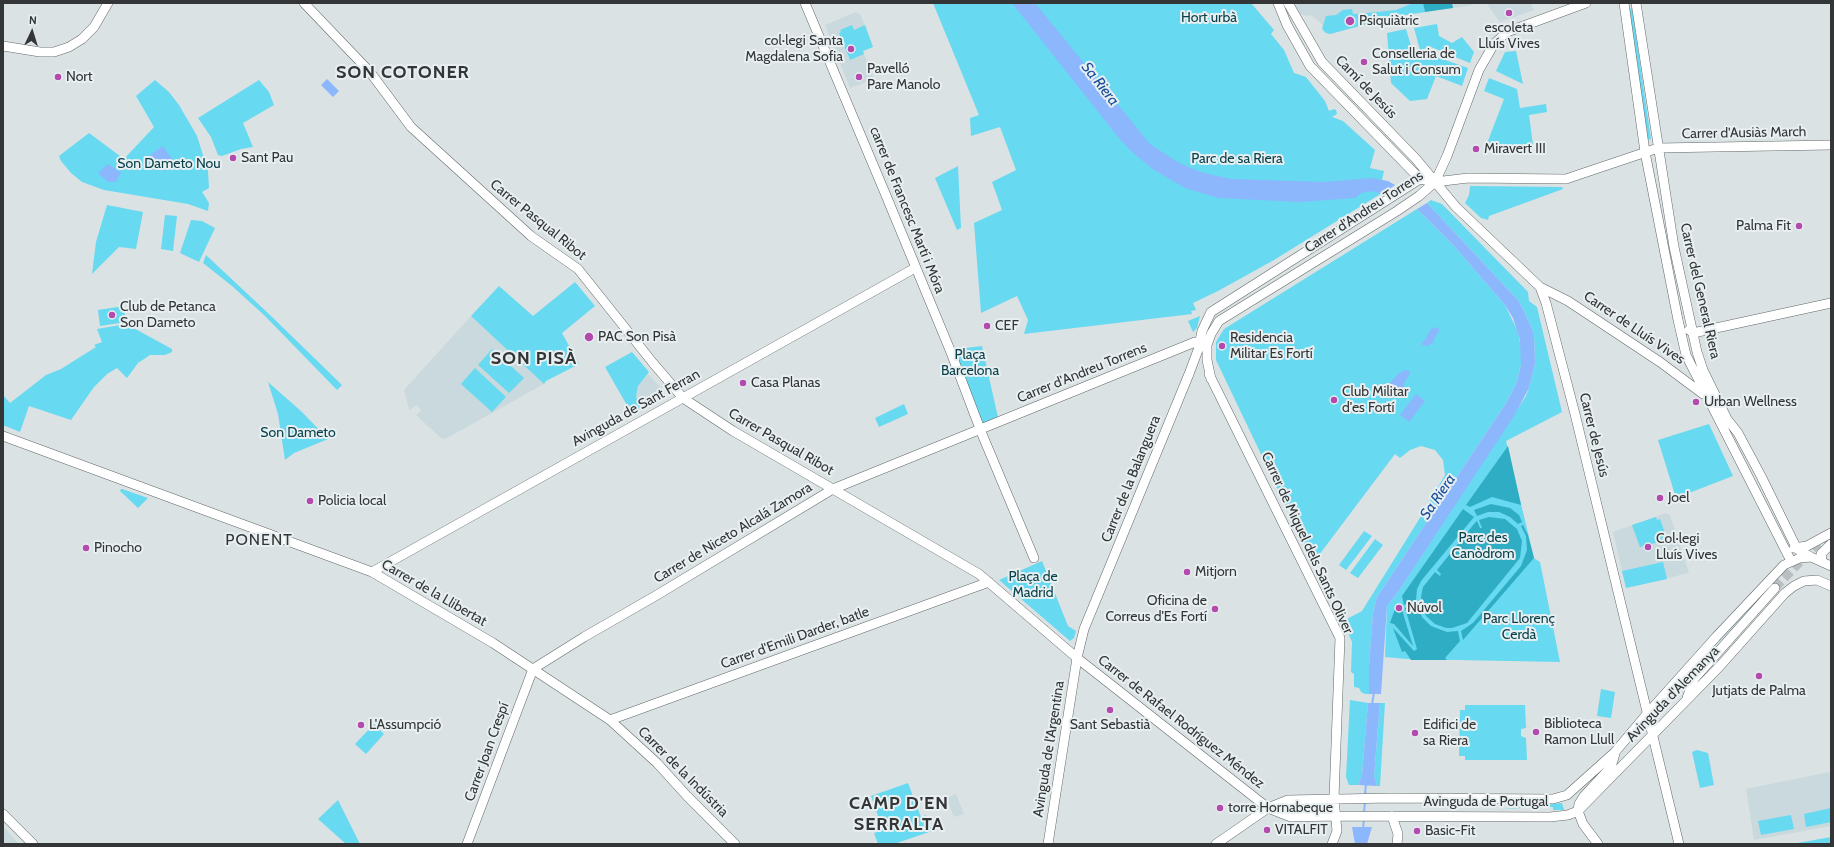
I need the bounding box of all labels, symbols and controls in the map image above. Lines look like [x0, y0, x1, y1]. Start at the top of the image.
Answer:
marker: escoleta Lluís Vives [1504, 8, 1514, 18]
park label: Hort urbà [1181, 10, 1237, 26]
north arrow [12, 12, 52, 52]
text: N [28, 13, 37, 27]
place label: Psiquiàtric [1359, 13, 1419, 29]
marker: Psiquiàtric [1344, 15, 1356, 27]
place label: escoleta Lluís Vives [1478, 20, 1540, 52]
place label: col·legi Santa Magdalena Sofia [745, 33, 843, 66]
marker: col·legi Santa Magdalena Sofia [846, 44, 856, 54]
place label: Conselleria de Salut i Consum [1372, 46, 1461, 78]
street label: Camí de Jesús [1332, 52, 1400, 122]
marker: Conselleria de Salut i Consum [1359, 57, 1369, 67]
water label: Sa Riera [1077, 59, 1123, 109]
place label: Pavelló Pare Manolo [867, 61, 941, 94]
district label: SON COTONER [336, 62, 470, 84]
place label: Nort [66, 69, 93, 85]
marker: Nort [53, 72, 63, 82]
marker: Pavelló Pare Manolo [854, 72, 864, 82]
street label: carrer de Francesc Martí i Móra [866, 124, 948, 296]
street label: Carrer d'Ausiàs March [1681, 124, 1807, 142]
place label: Miravert III [1484, 141, 1546, 157]
marker: Miravert III [1471, 144, 1481, 154]
place label: Sant Pau [241, 150, 293, 166]
park label: Parc de sa Riera [1191, 151, 1283, 167]
marker: Sant Pau [228, 153, 238, 163]
park label: Son Dameto Nou [117, 156, 221, 172]
street label: Carrer d'Andreu Torrens [1302, 167, 1426, 257]
street label: Carrer Pasqual Ribot [487, 176, 589, 264]
place label: Palma Fit [1736, 218, 1791, 234]
marker: Palma Fit [1794, 221, 1804, 231]
street label: Carrer del General Riera [1676, 222, 1724, 360]
street label: Carrer de Lluís Vives [1580, 288, 1688, 368]
place label: Club de Petanca Son Dameto [120, 299, 216, 332]
marker: Club de Petanca Son Dameto [107, 310, 117, 320]
place label: CEF [995, 318, 1019, 334]
marker: CEF [982, 321, 992, 331]
place label: PAC Son Pisà [598, 329, 676, 345]
place label: Residencia Militar Es Fortí [1230, 330, 1313, 362]
marker: PAC Son Pisà [583, 331, 595, 343]
street label: Carrer d'Andreu Torrens [1015, 339, 1149, 407]
marker: Residencia Militar Es Fortí [1217, 341, 1227, 351]
park label: Plaça Barcelona [941, 347, 999, 380]
district label: SON PISÀ [491, 348, 577, 370]
street label: Avinguda de Sant Ferran [569, 366, 703, 450]
place label: Casa Planas [751, 375, 820, 391]
marker: Casa Planas [738, 378, 748, 388]
place label: Club Militar d'es Fortí [1342, 384, 1409, 416]
street label: Carrer de Jesús [1575, 391, 1613, 479]
place label: Urban Wellness [1704, 394, 1797, 410]
marker: Club Militar d'es Fortí [1329, 395, 1339, 405]
marker: Urban Wellness [1691, 397, 1701, 407]
street label: Carrer Pasqual Ribot [725, 405, 837, 479]
street label: Carrer de la Balanguera [1098, 413, 1164, 545]
park label: Son Dameto [260, 425, 336, 441]
street label: Carrer de Miquel dels Sants Oliver [1257, 449, 1357, 637]
water label: Sa Riera [1416, 471, 1460, 523]
street label: Carrer de Niceto Alcalá Zamora [651, 479, 815, 587]
place label: Joel [1668, 490, 1690, 506]
place label: Policia local [318, 493, 386, 509]
marker: Joel [1655, 493, 1665, 503]
marker: Policia local [305, 496, 315, 506]
district label: PONENT [225, 530, 293, 550]
park label: Parc des Canòdrom [1452, 530, 1514, 562]
place label: Col·legi Lluís Vives [1656, 531, 1717, 564]
place label: Pinocho [94, 540, 142, 556]
marker: Col·legi Lluís Vives [1643, 542, 1653, 552]
marker: Pinocho [81, 543, 91, 553]
street label: Carrer de la Llibertat [378, 556, 490, 630]
place label: Mitjorn [1195, 564, 1237, 580]
marker: Mitjorn [1182, 567, 1192, 577]
park label: Plaça de Madrid [1008, 569, 1058, 602]
place label: Oficina de Correus d'Es Fortí [1105, 593, 1207, 626]
place label: Núvol [1407, 600, 1442, 616]
street label: Carrer d'Emili Darder, batle [718, 603, 872, 673]
marker: Núvol [1394, 603, 1404, 613]
marker: Oficina de Correus d'Es Fortí [1210, 604, 1220, 614]
park label: Parc Llorenç Cerdà [1483, 611, 1555, 644]
street label: Avinguda d'Alemanya [1623, 643, 1723, 745]
street label: Carrer de Rafael Rodríguez Méndez [1094, 652, 1268, 792]
marker: Jutjats de Palma [1754, 671, 1764, 681]
street label: Avinguda de l'Argentina [1030, 680, 1068, 818]
place label: Jutjats de Palma [1712, 683, 1806, 699]
street label: Carrer Joan Crespí [461, 700, 513, 804]
marker: Sant Sebastià [1105, 705, 1115, 715]
place label: Biblioteca Ramon Llull [1544, 716, 1614, 748]
place label: L'Assumpció [369, 717, 441, 733]
place label: Sant Sebastià [1070, 717, 1150, 733]
place label: Edifici de sa Riera [1423, 717, 1476, 750]
marker: L'Assumpció [356, 720, 366, 730]
street label: Carrer de la Indústria [634, 723, 732, 821]
marker: Biblioteca Ramon Llull [1531, 727, 1541, 737]
marker: Edifici de sa Riera [1410, 728, 1420, 738]
district label: CAMP D'EN SERRALTA [849, 793, 949, 836]
street label: Avinguda de Portugal [1424, 794, 1548, 810]
place label: torre Hornabeque [1228, 800, 1333, 816]
marker: torre Hornabeque [1215, 803, 1225, 813]
place label: VITALFIT [1275, 822, 1328, 838]
place label: Basic-Fit [1425, 823, 1476, 839]
marker: VITALFIT [1262, 825, 1272, 835]
marker: Basic-Fit [1412, 826, 1422, 836]

